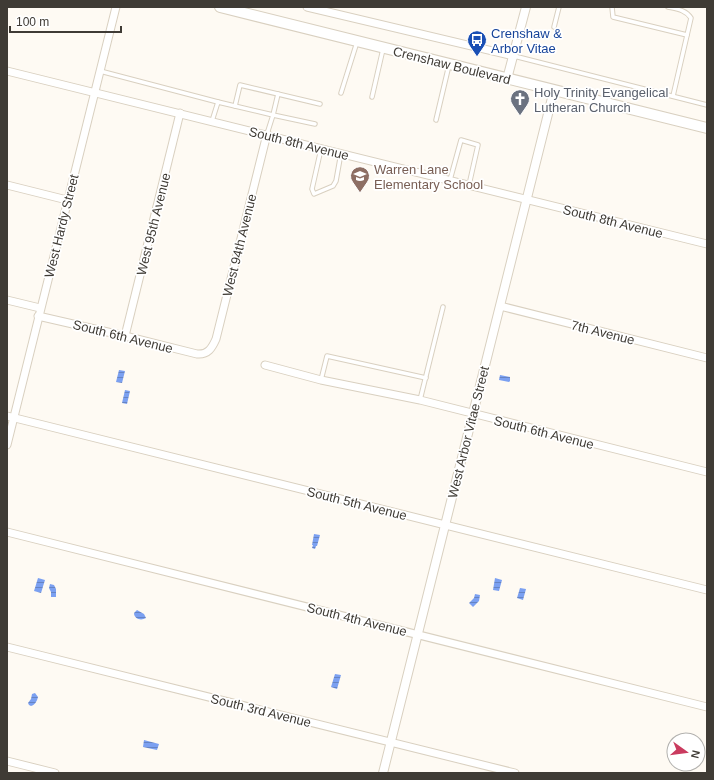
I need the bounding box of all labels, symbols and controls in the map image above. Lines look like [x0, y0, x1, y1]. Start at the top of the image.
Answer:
scale bar [10, 8, 121, 34]
text: 100 m [16, 15, 49, 29]
place label: Crenshaw & Arbor Vitae [491, 26, 562, 56]
bus stop icon: Crenshaw & Arbor Vitae [466, 29, 488, 57]
street label: Crenshaw Boulevard [392, 44, 512, 87]
place label: Holy Trinity Evangelical Lutheran Church [534, 85, 668, 115]
church icon: Holy Trinity Evangelical Lutheran Church [509, 88, 531, 116]
street label: South 8th Avenue [247, 124, 350, 163]
place label: Warren Lane Elementary School [374, 162, 483, 192]
school or university icon: Warren Lane Elementary School [349, 165, 371, 193]
street label: West 95th Avenue [134, 171, 173, 277]
street label: West Hardy Street [41, 173, 82, 279]
street label: West 94th Avenue [220, 192, 259, 298]
street label: South 8th Avenue [561, 202, 664, 241]
street label: South 6th Avenue [71, 317, 174, 356]
street label: 7th Avenue [570, 317, 636, 348]
street label: West Arbor Vitae Street [445, 364, 492, 500]
street label: South 6th Avenue [492, 413, 595, 452]
street label: South 5th Avenue [305, 484, 408, 523]
street label: South 4th Avenue [305, 600, 408, 639]
street label: South 3rd Avenue [209, 691, 313, 730]
north arrow [666, 732, 706, 772]
text: N [689, 749, 702, 760]

